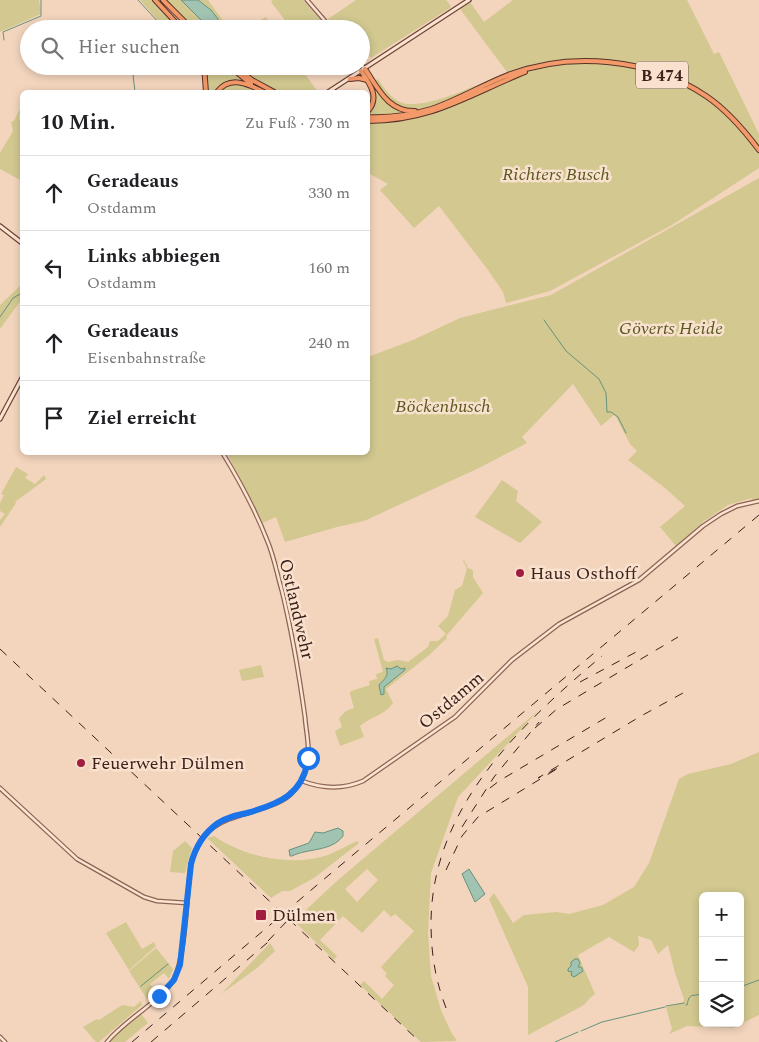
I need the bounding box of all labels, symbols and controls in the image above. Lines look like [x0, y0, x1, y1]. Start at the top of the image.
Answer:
search box [20, 20, 370, 75]
text: Hier suchen [78, 33, 180, 62]
icon: search [38, 34, 66, 62]
road number: B 474 [636, 62, 688, 88]
text: 10 Min. [40, 107, 115, 139]
text: Zu Fuß · 730 m [245, 111, 350, 135]
park label: Richters Busch [502, 161, 610, 188]
text: Geradeaus [87, 167, 179, 196]
icon: ahead [40, 179, 68, 207]
text: 330 m [308, 181, 350, 205]
text: Ostdamm [87, 196, 157, 220]
text: Links abbiegen [87, 242, 221, 271]
icon: left [40, 254, 68, 282]
text: 160 m [308, 256, 350, 280]
text: Ostdamm [87, 271, 157, 295]
park label: Göverts Heide [619, 315, 723, 342]
text: Geradeaus [87, 317, 179, 346]
icon: ahead [40, 329, 68, 357]
text: 240 m [308, 331, 350, 355]
text: Eisenbahnstraße [87, 346, 206, 370]
park label: Böckenbusch [395, 393, 491, 420]
icon: arrive [40, 404, 68, 432]
text: Ziel erreicht [87, 404, 197, 433]
street label: Ostlandwehr [272, 556, 321, 662]
place label: Haus Osthoff [530, 560, 638, 587]
marker: Haus Osthoff [514, 567, 526, 579]
street label: Ostdamm [413, 665, 490, 736]
route start [297, 747, 320, 770]
place label: Feuerwehr Dülmen [91, 750, 245, 777]
marker: Feuerwehr Dülmen [75, 757, 87, 769]
map controls [699, 892, 744, 1027]
button: + [699, 892, 744, 937]
place label: Dülmen [272, 902, 336, 929]
marker: Dülmen [254, 908, 268, 922]
button: − [699, 937, 744, 982]
button: layers [699, 982, 744, 1027]
route end [148, 985, 171, 1008]

